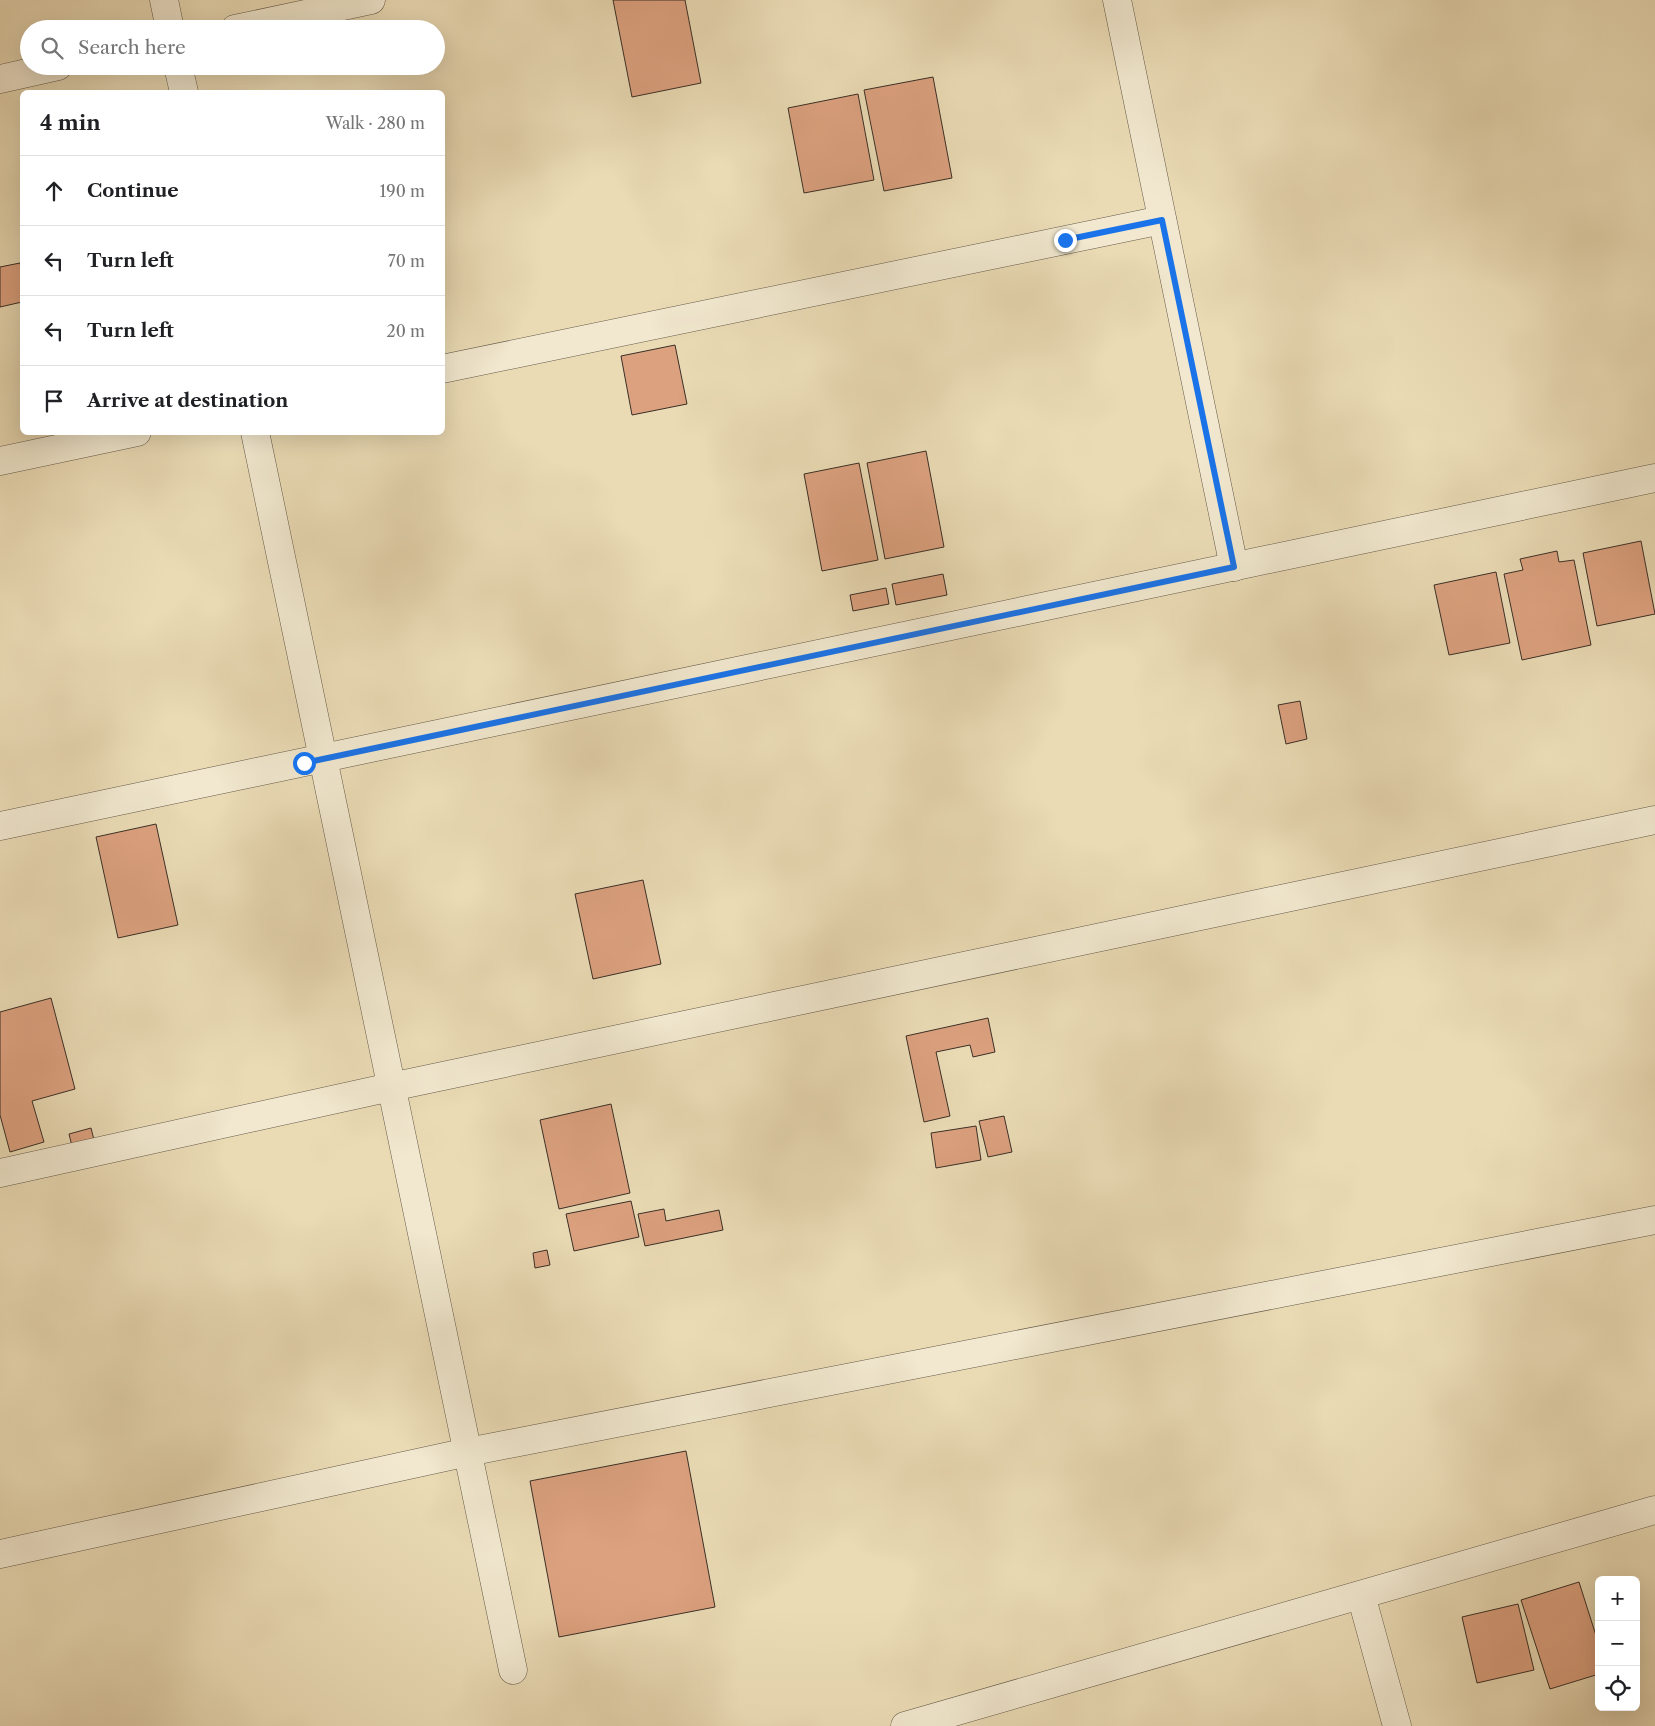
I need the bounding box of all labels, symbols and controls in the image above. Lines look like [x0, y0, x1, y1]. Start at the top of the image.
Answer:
search box [20, 20, 445, 75]
icon: search [38, 34, 66, 62]
text: Search here [78, 36, 186, 59]
text: 4 min [40, 110, 101, 135]
text: Walk · 280 m [326, 113, 425, 133]
icon: ahead [40, 177, 68, 205]
text: Continue [87, 179, 179, 202]
text: 190 m [380, 181, 425, 201]
route end [1054, 229, 1077, 252]
icon: left [40, 247, 68, 275]
text: Turn left [87, 249, 174, 272]
text: 70 m [388, 251, 425, 271]
icon: left [40, 317, 68, 345]
text: Turn left [87, 319, 174, 342]
text: 20 m [386, 321, 425, 341]
icon: arrive [40, 387, 68, 415]
text: Arrive at destination [87, 389, 288, 412]
route start [293, 752, 316, 775]
map controls [1595, 1576, 1640, 1711]
button: + [1595, 1576, 1640, 1621]
button: − [1595, 1621, 1640, 1666]
button: locate [1595, 1666, 1640, 1711]

